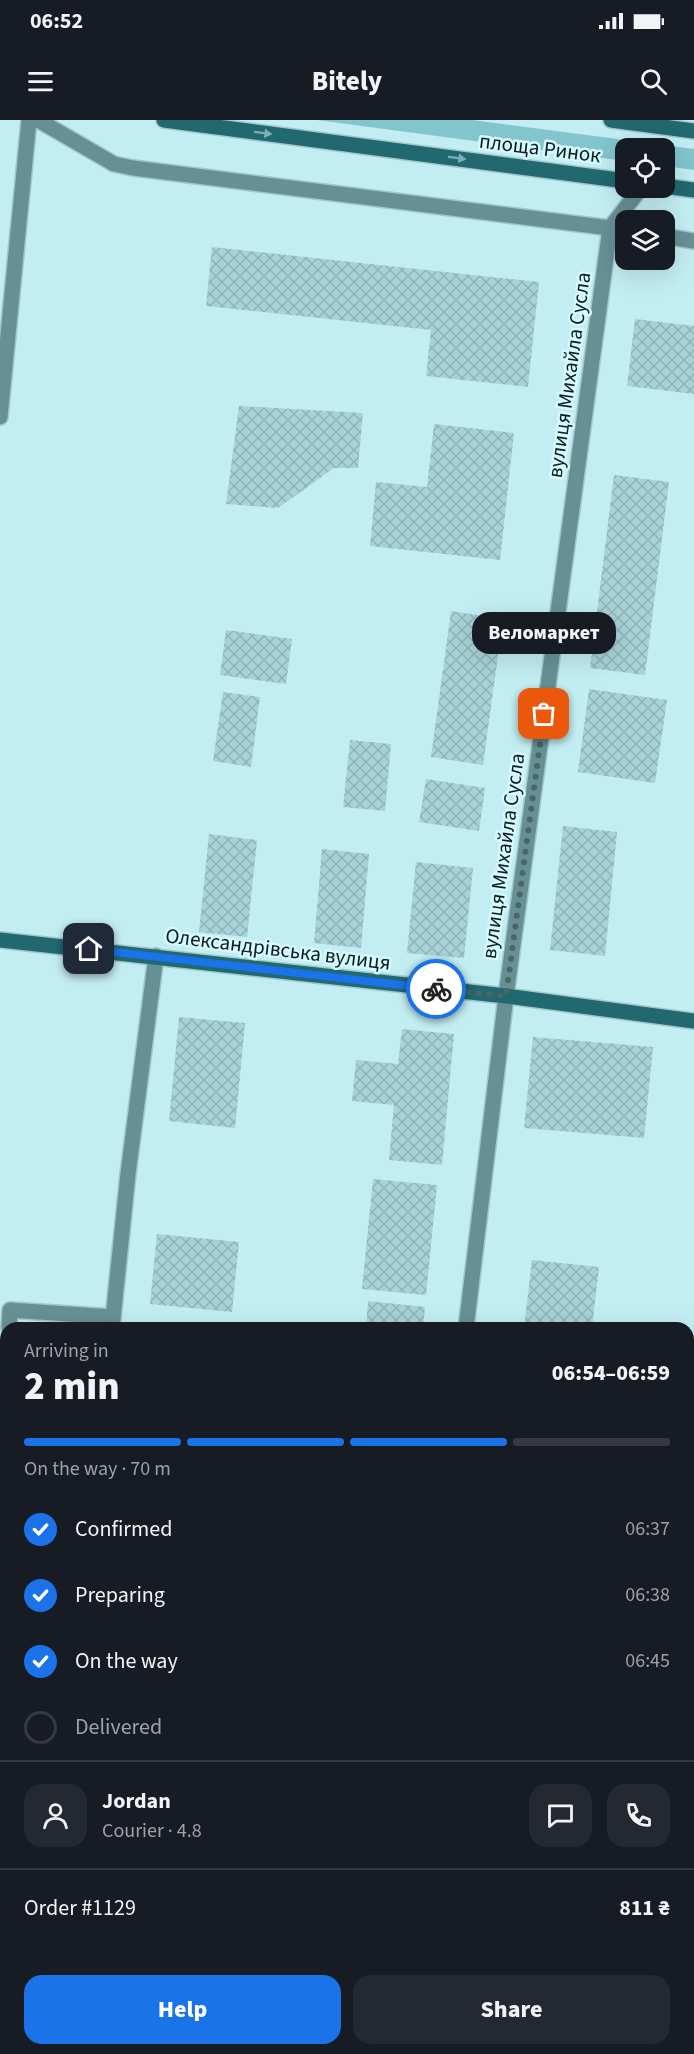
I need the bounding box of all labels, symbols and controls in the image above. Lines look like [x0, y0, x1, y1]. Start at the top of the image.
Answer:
text: 06:52 [30, 5, 83, 37]
text: Bitely [312, 62, 382, 101]
icon: menu [24, 65, 57, 98]
icon: search [637, 65, 670, 98]
street label: площа Ринок [477, 126, 603, 170]
one-way arrow [254, 128, 273, 138]
map controls [615, 138, 675, 270]
button: locate [615, 138, 675, 198]
one-way arrow [447, 154, 466, 163]
button: layers [615, 210, 675, 270]
street label: вулиця Михайла Сусла [540, 270, 598, 480]
callout: Веломаркет [472, 612, 616, 654]
text: Веломаркет [488, 619, 600, 647]
pin [518, 688, 569, 739]
icon: bag [527, 697, 560, 730]
street label: вулиця Михайла Сусла [474, 751, 532, 961]
street label: Олександрівська вулиця [164, 920, 392, 978]
pin [63, 923, 114, 974]
icon: home [72, 932, 105, 965]
courier [406, 959, 466, 1019]
icon: bike [420, 973, 453, 1006]
text: Arriving in [24, 1337, 109, 1365]
text: 06:54–06:59 [552, 1357, 670, 1389]
text: 2 min [24, 1359, 120, 1415]
text: On the way · 70 m [24, 1455, 171, 1483]
icon: check [24, 1513, 57, 1546]
text: Confirmed [75, 1513, 172, 1545]
text: 06:37 [625, 1515, 670, 1543]
icon: check [24, 1579, 57, 1612]
text: Preparing [75, 1579, 165, 1611]
text: 06:38 [625, 1581, 670, 1609]
icon: check [24, 1645, 57, 1678]
text: On the way [75, 1645, 178, 1677]
text: 06:45 [625, 1647, 670, 1675]
text: Delivered [75, 1711, 162, 1743]
button: person [24, 1784, 87, 1847]
button: chat [529, 1784, 592, 1847]
button: phone [607, 1784, 670, 1847]
text: Jordan [102, 1785, 171, 1817]
text: Courier · 4.8 [102, 1817, 202, 1845]
text: Order #1129 [24, 1892, 136, 1924]
text: 811 ₴ [619, 1892, 670, 1924]
button: Help [24, 1975, 341, 2044]
button: Share [353, 1975, 670, 2044]

